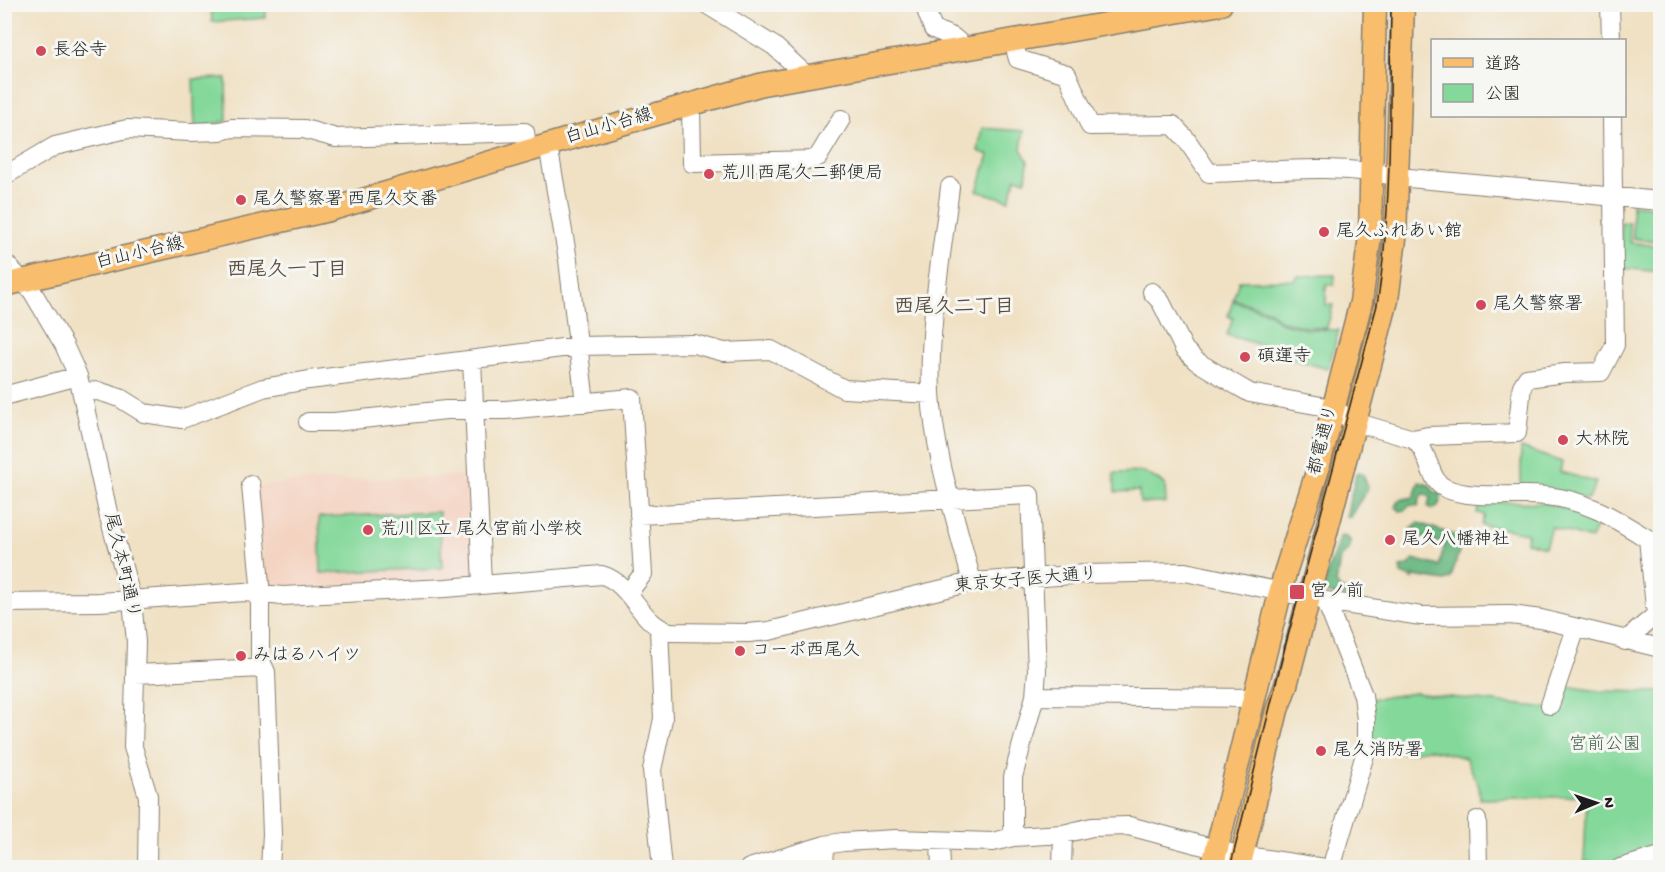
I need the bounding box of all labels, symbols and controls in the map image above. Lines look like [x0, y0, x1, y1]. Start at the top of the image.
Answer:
legend [1431, 39, 1626, 117]
place label: 長谷寺 [53, 40, 107, 62]
marker: 長谷寺 [34, 44, 48, 58]
text: 道路 [1485, 54, 1521, 76]
text: 公園 [1485, 85, 1521, 106]
street label: 白山小台線 [563, 104, 655, 149]
place label: 荒川西尾久二郵便局 [721, 163, 883, 185]
marker: 荒川西尾久二郵便局 [702, 167, 716, 181]
place label: 尾久警察署 西尾久交番 [253, 189, 437, 211]
marker: 尾久警察署 西尾久交番 [234, 193, 248, 207]
place label: 尾久ふれあい館 [1336, 221, 1462, 243]
marker: 尾久ふれあい館 [1317, 225, 1331, 239]
street label: 白山小台線 [94, 233, 186, 274]
district label: 西尾久一丁目 [227, 258, 347, 283]
place label: 尾久警察署 [1493, 294, 1583, 316]
district label: 西尾久二丁目 [894, 295, 1014, 320]
marker: 尾久警察署 [1474, 298, 1488, 312]
place label: 碩運寺 [1257, 346, 1311, 368]
marker: 碩運寺 [1238, 350, 1252, 364]
street label: 都電通り [1304, 402, 1343, 477]
place label: 大林院 [1575, 429, 1629, 451]
marker: 大林院 [1556, 433, 1570, 447]
street label: 尾久本町通り [99, 511, 144, 621]
place label: 荒川区立 尾久宮前小学校 [380, 519, 582, 541]
marker: 荒川区立 尾久宮前小学校 [361, 523, 375, 537]
place label: 尾久八幡神社 [1402, 529, 1510, 551]
marker: 尾久八幡神社 [1383, 533, 1397, 547]
street label: 東京女子医大通り [953, 563, 1099, 598]
place label: 宮ノ前 [1310, 581, 1364, 603]
marker: 宮ノ前 [1288, 583, 1306, 601]
place label: コーポ西尾久 [752, 640, 860, 662]
marker: コーポ西尾久 [733, 644, 747, 658]
place label: みはるハイツ [253, 646, 361, 667]
marker: みはるハイツ [234, 649, 248, 663]
park label: 宮前公園 [1569, 734, 1641, 756]
place label: 尾久消防署 [1333, 740, 1423, 762]
marker: 尾久消防署 [1314, 744, 1328, 758]
north arrow [1566, 773, 1626, 833]
text: N [1598, 797, 1617, 809]

